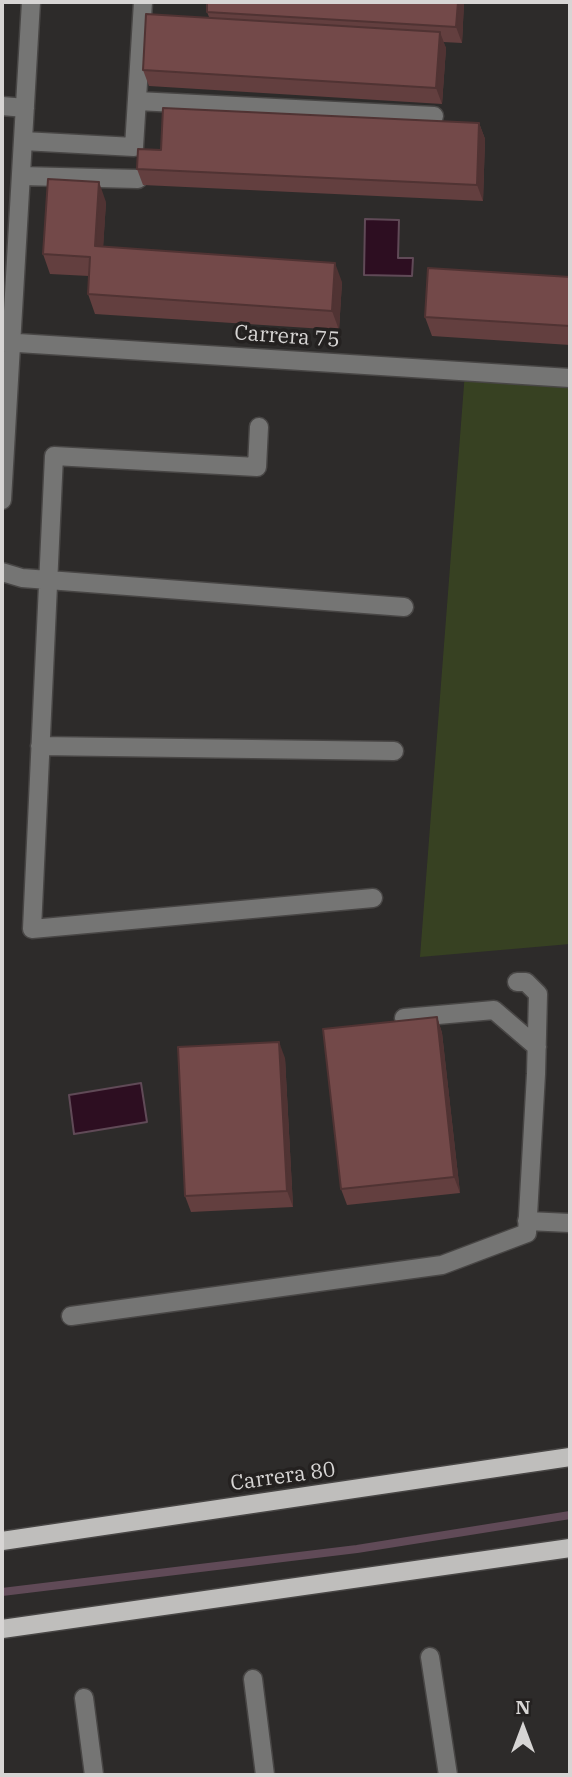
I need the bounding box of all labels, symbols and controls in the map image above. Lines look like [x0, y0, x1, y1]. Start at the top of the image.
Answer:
street label: Carrera 75 [233, 321, 341, 353]
street label: Carrera 80 [229, 1457, 337, 1497]
north arrow [488, 1693, 558, 1763]
text: N [515, 1695, 531, 1719]

